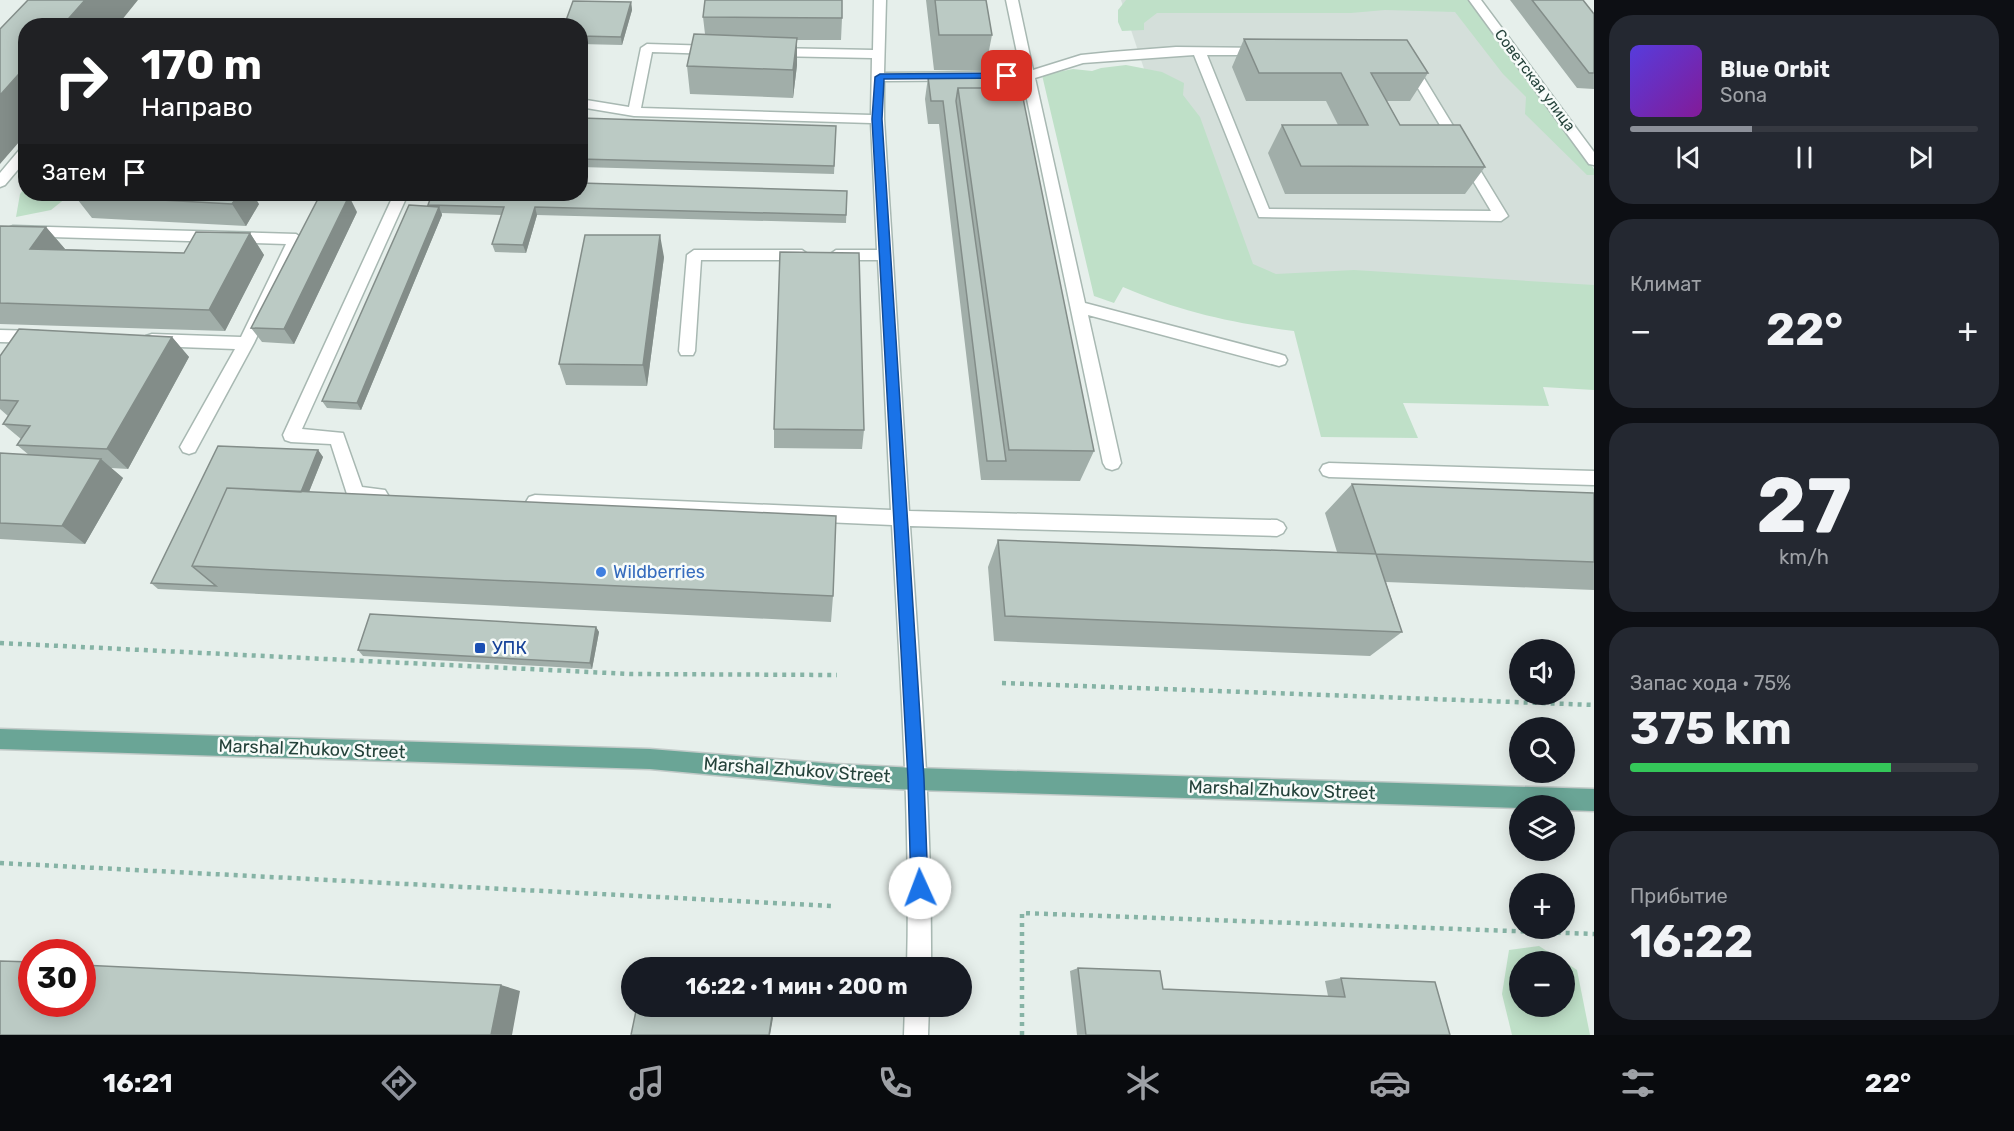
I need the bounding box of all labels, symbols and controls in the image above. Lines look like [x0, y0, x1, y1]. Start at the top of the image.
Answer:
street label: Советская улица [1491, 26, 1579, 134]
text: 170 m [141, 40, 262, 90]
icon: right [42, 42, 120, 120]
pin [981, 50, 1032, 101]
text: Blue Orbit [1720, 56, 1830, 83]
icon: arrive [990, 59, 1023, 92]
text: Sona [1720, 83, 1767, 107]
text: Направо [141, 91, 253, 123]
icon: previous [1672, 141, 1705, 174]
icon: pause [1788, 141, 1821, 174]
icon: next [1904, 141, 1937, 174]
icon: arrive [118, 156, 151, 189]
text: Затем [42, 159, 106, 186]
text: Климат [1630, 272, 1702, 296]
text: 22° [1766, 303, 1843, 356]
text: − [1630, 311, 1651, 350]
text: + [1957, 311, 1978, 350]
text: 27 [1756, 459, 1852, 552]
text: km/h [1779, 545, 1829, 569]
place label: Wildberries [613, 561, 705, 583]
marker: Wildberries [594, 565, 608, 579]
place label: УПК [492, 637, 527, 659]
map controls [1509, 639, 1575, 1017]
button: sound [1509, 639, 1575, 705]
marker: УПК [473, 641, 487, 655]
text: Запас хода · 75% [1630, 671, 1791, 695]
text: 375 km [1630, 702, 1792, 755]
button: search [1509, 717, 1575, 783]
street label: Marshal Zhukov Street [218, 735, 406, 763]
street label: Marshal Zhukov Street [703, 752, 891, 788]
street label: Marshal Zhukov Street [1188, 776, 1376, 804]
button: layers [1509, 795, 1575, 861]
position arrow [888, 856, 952, 920]
button: + [1509, 873, 1575, 939]
text: Прибытие [1630, 884, 1728, 908]
text: 16:22 [1630, 915, 1753, 968]
speed limit sign: 30 [18, 939, 96, 1017]
button: − [1509, 951, 1575, 1017]
text: 16:22 · 1 мин · 200 m [685, 973, 908, 1000]
icon: directions [378, 1062, 420, 1104]
icon: music [626, 1062, 668, 1104]
icon: phone [874, 1062, 916, 1104]
icon: climate [1122, 1062, 1164, 1104]
icon: car [1369, 1062, 1411, 1104]
icon: filters [1617, 1062, 1659, 1104]
text: 16:21 [103, 1067, 173, 1099]
text: 22° [1865, 1067, 1911, 1099]

